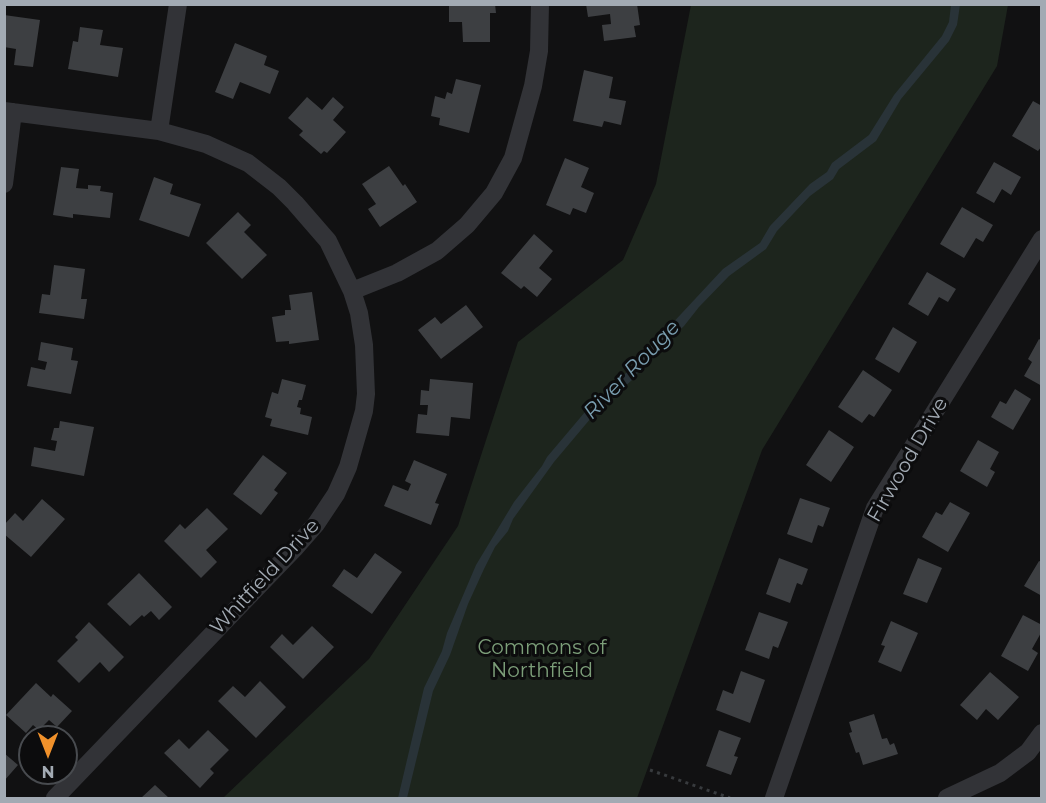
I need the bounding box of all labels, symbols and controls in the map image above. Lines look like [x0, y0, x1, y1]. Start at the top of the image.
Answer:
water label: River Rouge [578, 315, 686, 425]
street label: Firwood Drive [863, 393, 953, 527]
street label: Whitfield Drive [205, 514, 325, 640]
park label: Commons of Northfield [477, 636, 607, 683]
north arrow [18, 725, 78, 785]
text: N [42, 762, 54, 781]

